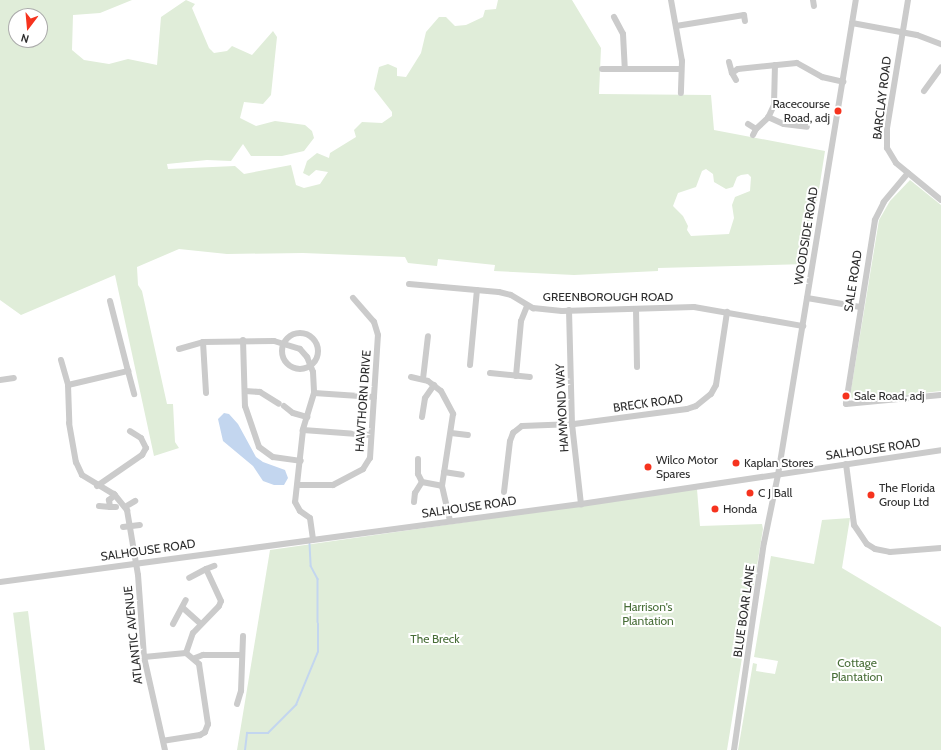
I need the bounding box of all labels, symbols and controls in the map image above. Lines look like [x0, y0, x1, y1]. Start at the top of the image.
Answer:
north arrow [8, 8, 48, 48]
text: N [19, 31, 31, 46]
street label: BARCLAY ROAD [870, 56, 894, 140]
place label: Racecourse Road, adj [772, 97, 830, 125]
marker: Racecourse Road, adj [833, 106, 843, 116]
street label: WOODSIDE ROAD [791, 186, 821, 286]
street label: SALE ROAD [841, 249, 865, 313]
street label: GREENBOROUGH ROAD [543, 290, 673, 304]
street label: HAWTHORN DRIVE [352, 349, 374, 453]
street label: HAMMOND WAY [552, 363, 572, 453]
place label: Sale Road, adj [854, 389, 925, 403]
street label: BRECK ROAD [612, 391, 684, 415]
marker: Sale Road, adj [841, 391, 851, 401]
street label: SALHOUSE ROAD [825, 435, 921, 463]
place label: Wilco Motor Spares [656, 453, 718, 481]
place label: Kaplan Stores [744, 456, 813, 470]
marker: Kaplan Stores [731, 458, 741, 468]
marker: Wilco Motor Spares [643, 462, 653, 472]
place label: The Florida Group Ltd [879, 481, 935, 509]
place label: C J Ball [758, 486, 792, 500]
marker: C J Ball [745, 488, 755, 498]
marker: The Florida Group Ltd [866, 490, 876, 500]
street label: SALHOUSE ROAD [421, 493, 517, 521]
place label: Honda [723, 502, 757, 516]
marker: Honda [710, 504, 720, 514]
street label: SALHOUSE ROAD [100, 536, 196, 564]
street label: BLUE BOAR LANE [730, 564, 758, 658]
street label: ATLANTIC AVENUE [121, 585, 145, 685]
park label: Harrison's Plantation [622, 600, 674, 628]
park label: The Breck [410, 632, 460, 646]
park label: Cottage Plantation [831, 656, 883, 684]

